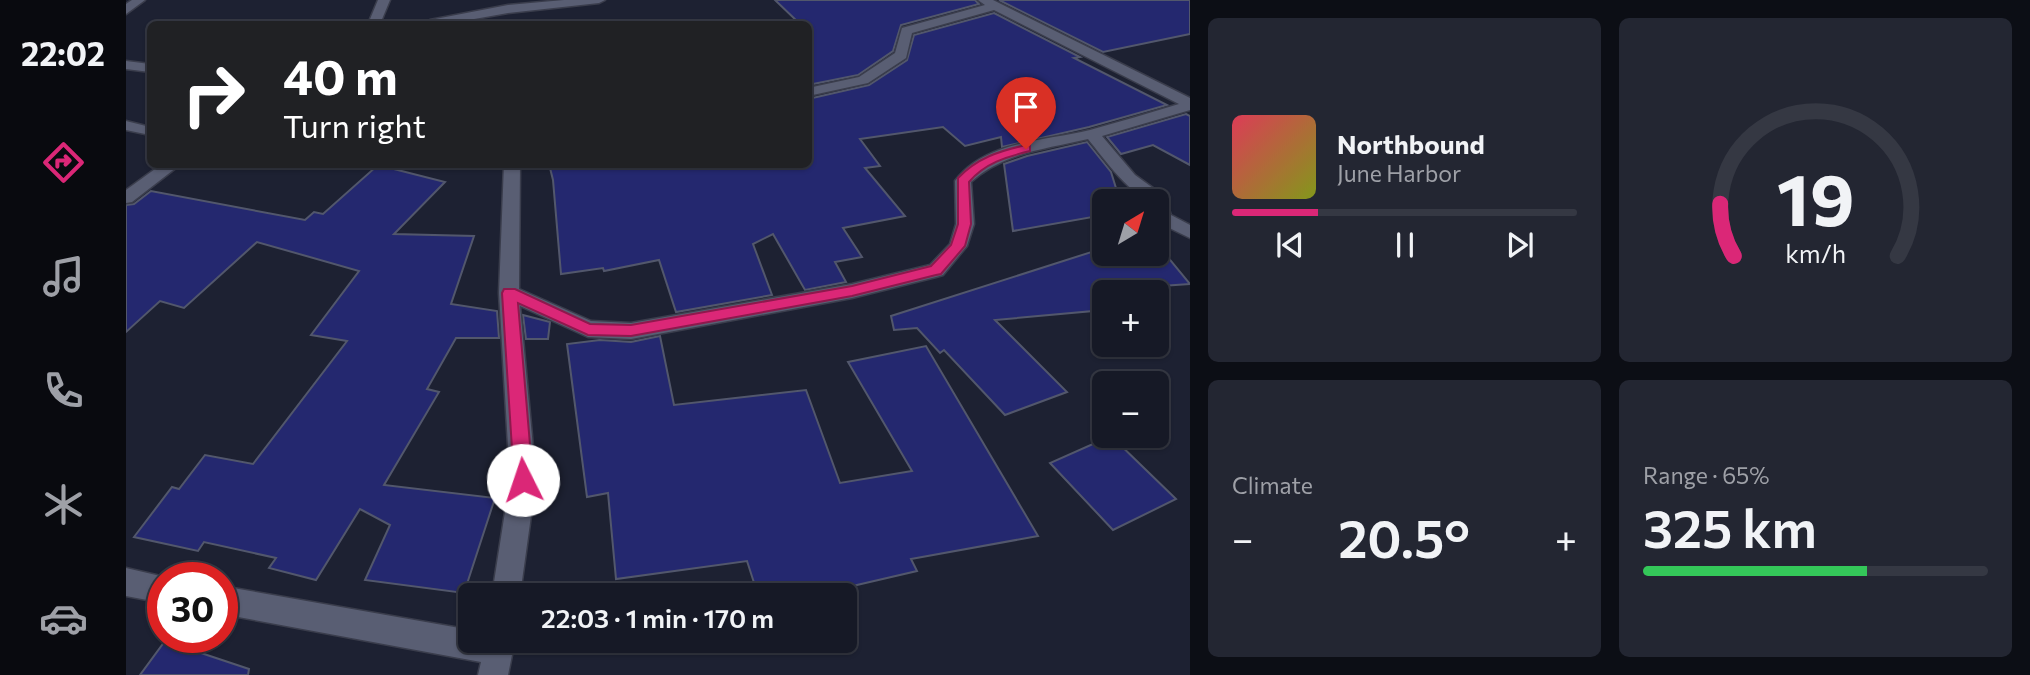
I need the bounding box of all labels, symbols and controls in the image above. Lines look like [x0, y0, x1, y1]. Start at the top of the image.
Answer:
text: 22:02 [21, 33, 105, 73]
text: 40 m [283, 45, 398, 105]
icon: right [168, 49, 259, 140]
pin [996, 77, 1056, 149]
icon: arrive [1007, 88, 1045, 126]
text: Turn right [283, 105, 426, 145]
text: Northbound [1337, 128, 1485, 159]
icon: directions [39, 138, 88, 187]
text: 19 [1777, 152, 1854, 241]
text: June Harbor [1337, 159, 1461, 187]
north arrow [1092, 189, 1169, 266]
map controls [1092, 189, 1169, 448]
icon: previous [1271, 226, 1309, 264]
icon: pause [1386, 226, 1424, 264]
icon: next [1501, 226, 1539, 264]
text: km/h [1785, 238, 1846, 268]
icon: music [39, 252, 88, 301]
button: + [1092, 280, 1169, 357]
icon: phone [39, 366, 88, 415]
button: − [1092, 371, 1169, 448]
position arrow [486, 443, 560, 517]
text: Range · 65% [1643, 461, 1770, 489]
text: Climate [1232, 471, 1313, 499]
icon: climate [39, 480, 88, 529]
text: 325 km [1643, 495, 1817, 559]
text: 20.5° [1338, 505, 1470, 569]
text: − [1232, 514, 1254, 561]
text: + [1555, 514, 1577, 561]
speed limit sign: 30 [147, 562, 238, 653]
icon: car [39, 594, 88, 643]
text: 22:03 · 1 min · 170 m [541, 602, 774, 633]

